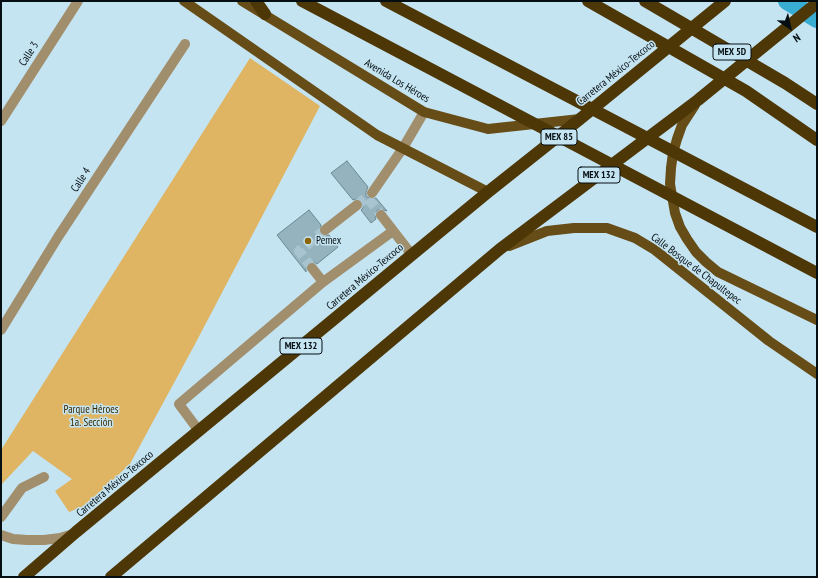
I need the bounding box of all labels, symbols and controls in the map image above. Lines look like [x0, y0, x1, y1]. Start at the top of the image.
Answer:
north arrow [770, 8, 810, 48]
text: N [790, 30, 803, 45]
street label: Carretera México-Texcoco [574, 38, 658, 108]
street label: Calle 3 [16, 39, 42, 69]
road number: MEX 5D [713, 44, 751, 60]
street label: Avenida Los Héroes [362, 56, 432, 106]
road number: MEX 85 [541, 129, 577, 145]
street label: Calle 4 [68, 165, 94, 195]
road number: MEX 132 [578, 167, 620, 183]
street label: Calle Bosque de Chapultepec [648, 231, 744, 307]
place label: Pemex [316, 234, 341, 248]
marker: Pemex [303, 236, 313, 246]
street label: Carretera México-Texcoco [324, 241, 406, 313]
road number: MEX 132 [280, 338, 322, 354]
park label: Parque Héroes 1a. Sección [64, 403, 118, 429]
street label: Carretera México-Texcoco [74, 448, 156, 520]

